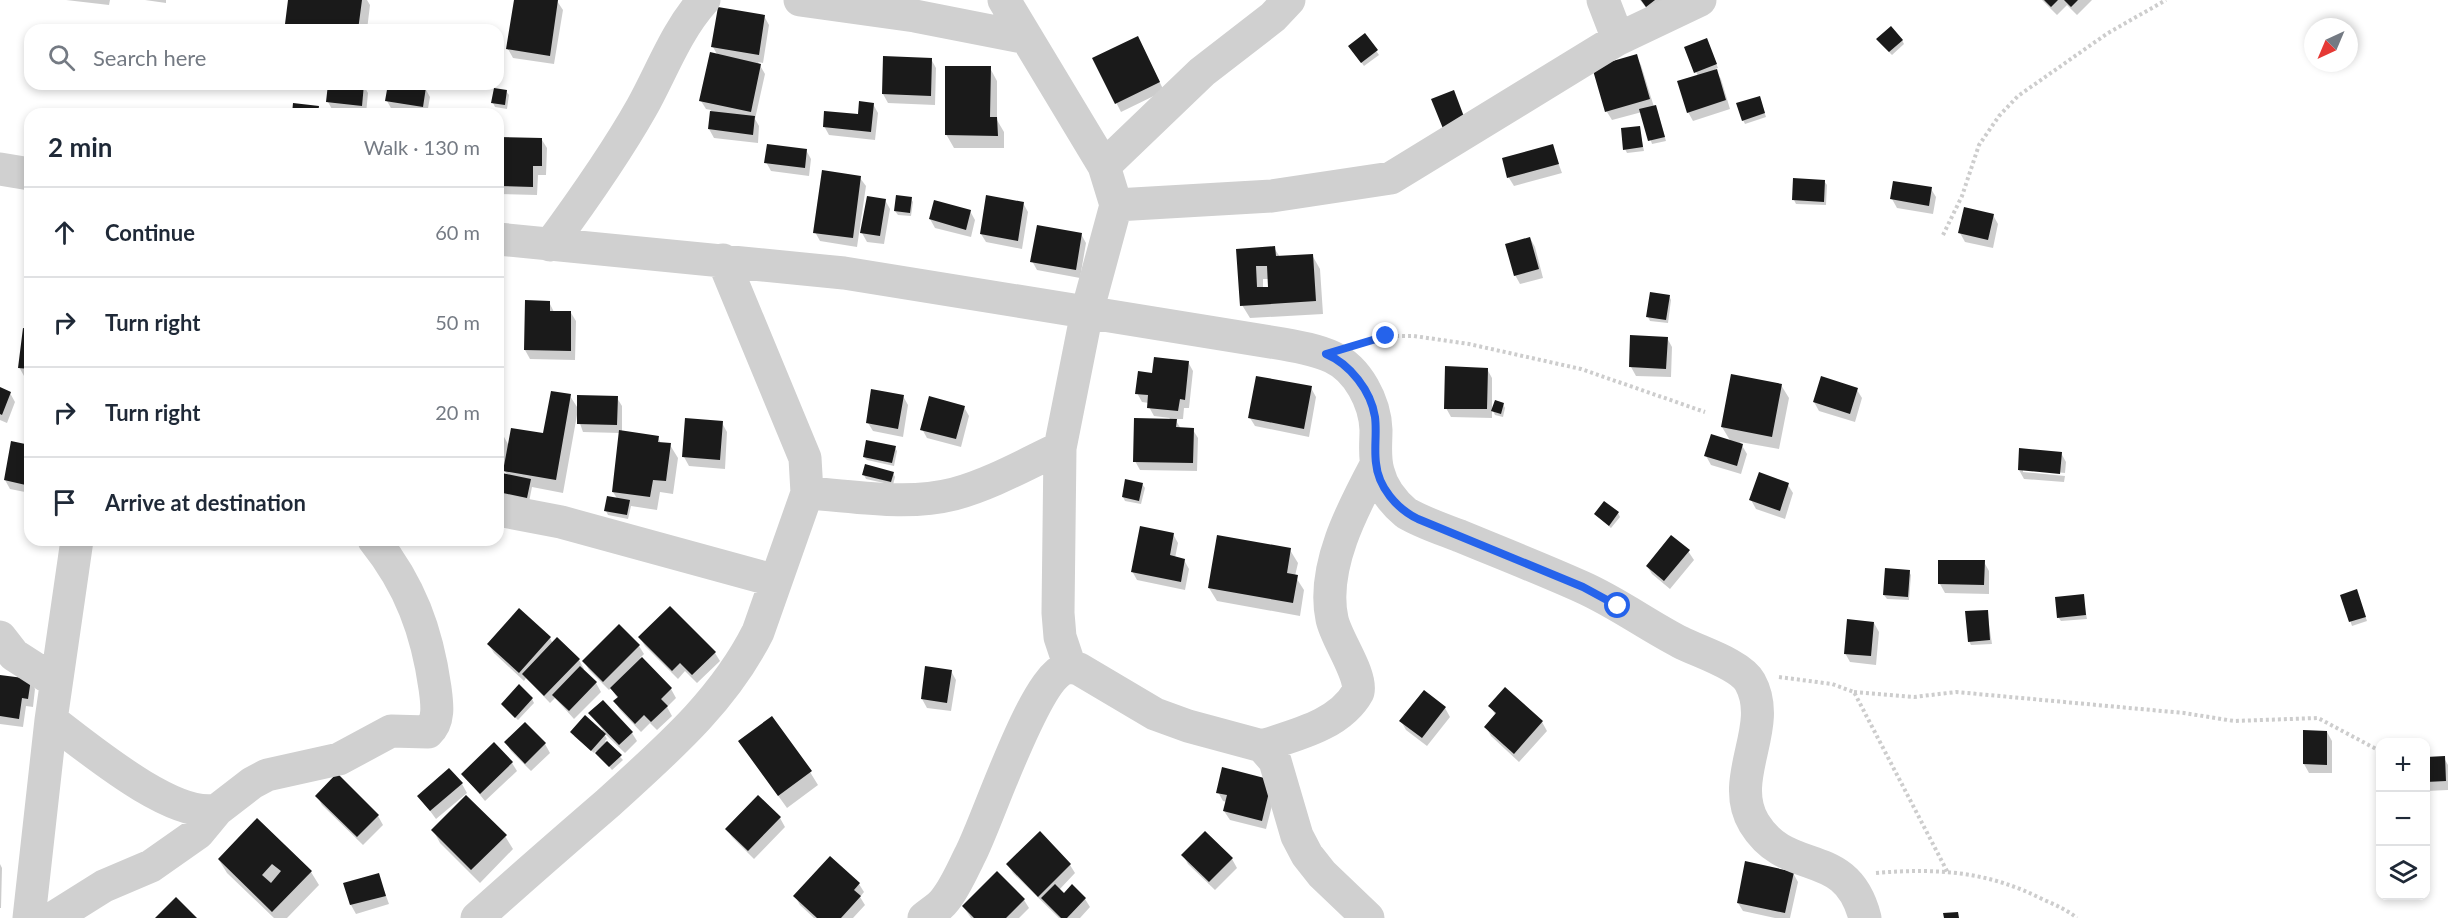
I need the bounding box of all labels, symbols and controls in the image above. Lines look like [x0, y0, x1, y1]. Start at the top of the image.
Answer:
north arrow [2304, 18, 2358, 72]
search box [24, 24, 504, 90]
icon: search [45, 41, 78, 74]
text: Search here [93, 44, 206, 71]
text: 2 min [48, 131, 112, 163]
text: Walk · 130 m [364, 135, 480, 159]
icon: ahead [48, 216, 81, 249]
text: Continue [105, 219, 195, 246]
text: 60 m [435, 220, 480, 244]
icon: right [48, 306, 81, 339]
text: Turn right [105, 309, 200, 336]
text: 50 m [435, 310, 480, 334]
route end [1372, 322, 1398, 348]
icon: right [48, 396, 81, 429]
text: Turn right [105, 399, 200, 426]
text: 20 m [435, 400, 480, 424]
icon: arrive [48, 486, 81, 519]
text: Arrive at destination [105, 489, 306, 516]
route start [1604, 592, 1630, 618]
map controls [2376, 738, 2430, 900]
button: + [2376, 738, 2430, 792]
button: − [2376, 792, 2430, 846]
button: layers [2376, 846, 2430, 900]

